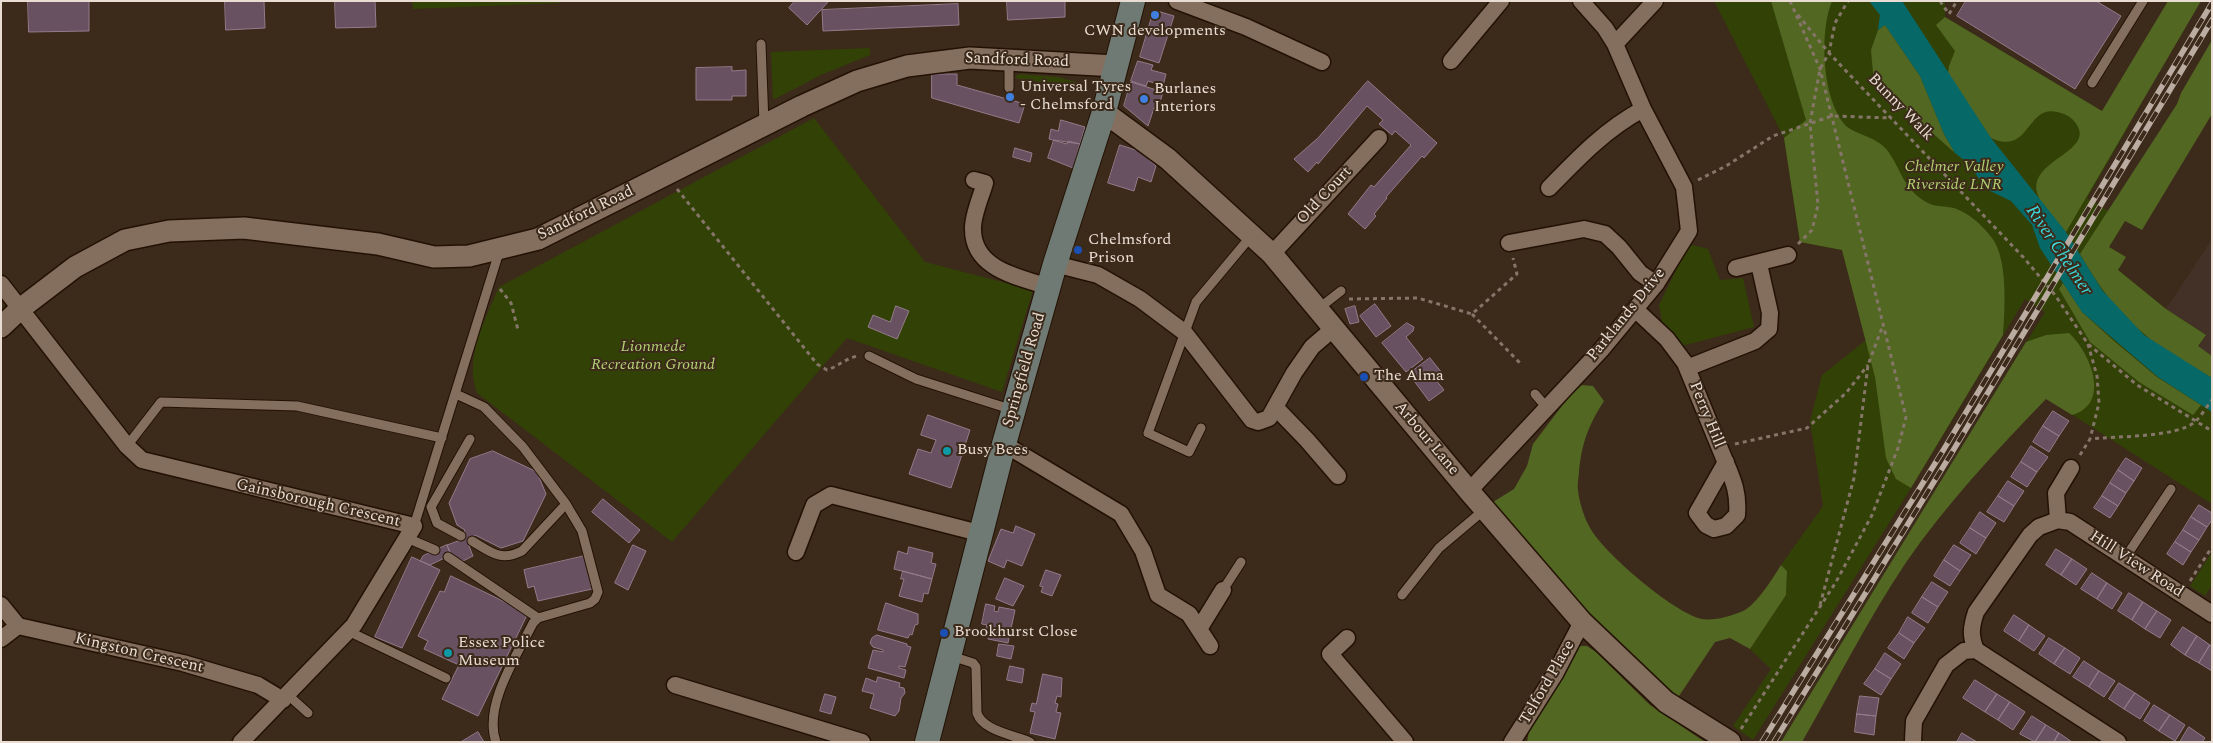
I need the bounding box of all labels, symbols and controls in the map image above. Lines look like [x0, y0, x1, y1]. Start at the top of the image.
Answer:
marker: CWN developments [1149, 9, 1161, 21]
place label: CWN developments [1084, 22, 1226, 42]
street label: Sandford Road [965, 50, 1069, 72]
street label: Bunny Walk [1863, 70, 1937, 146]
place label: Universal Tyres - Chelmsford [1020, 78, 1131, 116]
place label: Burlanes Interiors [1154, 80, 1216, 118]
marker: Universal Tyres - Chelmsford [1004, 91, 1016, 103]
marker: Burlanes Interiors [1138, 93, 1150, 105]
park label: Chelmer Valley Riverside LNR [1904, 158, 2004, 196]
street label: Old Court [1293, 163, 1357, 229]
street label: Sandford Road [535, 182, 637, 246]
water label: River Chelmer [2020, 202, 2096, 300]
place label: Chelmsford Prison [1088, 231, 1171, 269]
marker: Chelmsford Prison [1072, 244, 1084, 256]
street label: Parklands Drive [1584, 265, 1670, 365]
street label: Springfield Road [999, 310, 1051, 430]
park label: Lionmede Recreation Ground [591, 338, 715, 376]
place label: The Alma [1374, 367, 1444, 387]
marker: The Alma [1358, 371, 1370, 383]
street label: Perry Hill [1684, 379, 1728, 451]
street label: Arbour Lane [1390, 398, 1462, 480]
place label: Busy Bees [957, 441, 1028, 461]
marker: Busy Bees [941, 445, 953, 457]
street label: Gainsborough Crescent [234, 476, 402, 532]
street label: Hill View Road [2085, 528, 2187, 602]
place label: Brookhurst Close [954, 623, 1078, 643]
marker: Brookhurst Close [938, 627, 950, 639]
street label: Kingston Crescent [73, 630, 205, 678]
place label: Essex Police Museum [458, 634, 545, 672]
street label: Telford Place [1516, 638, 1580, 728]
marker: Essex Police Museum [442, 647, 454, 659]

